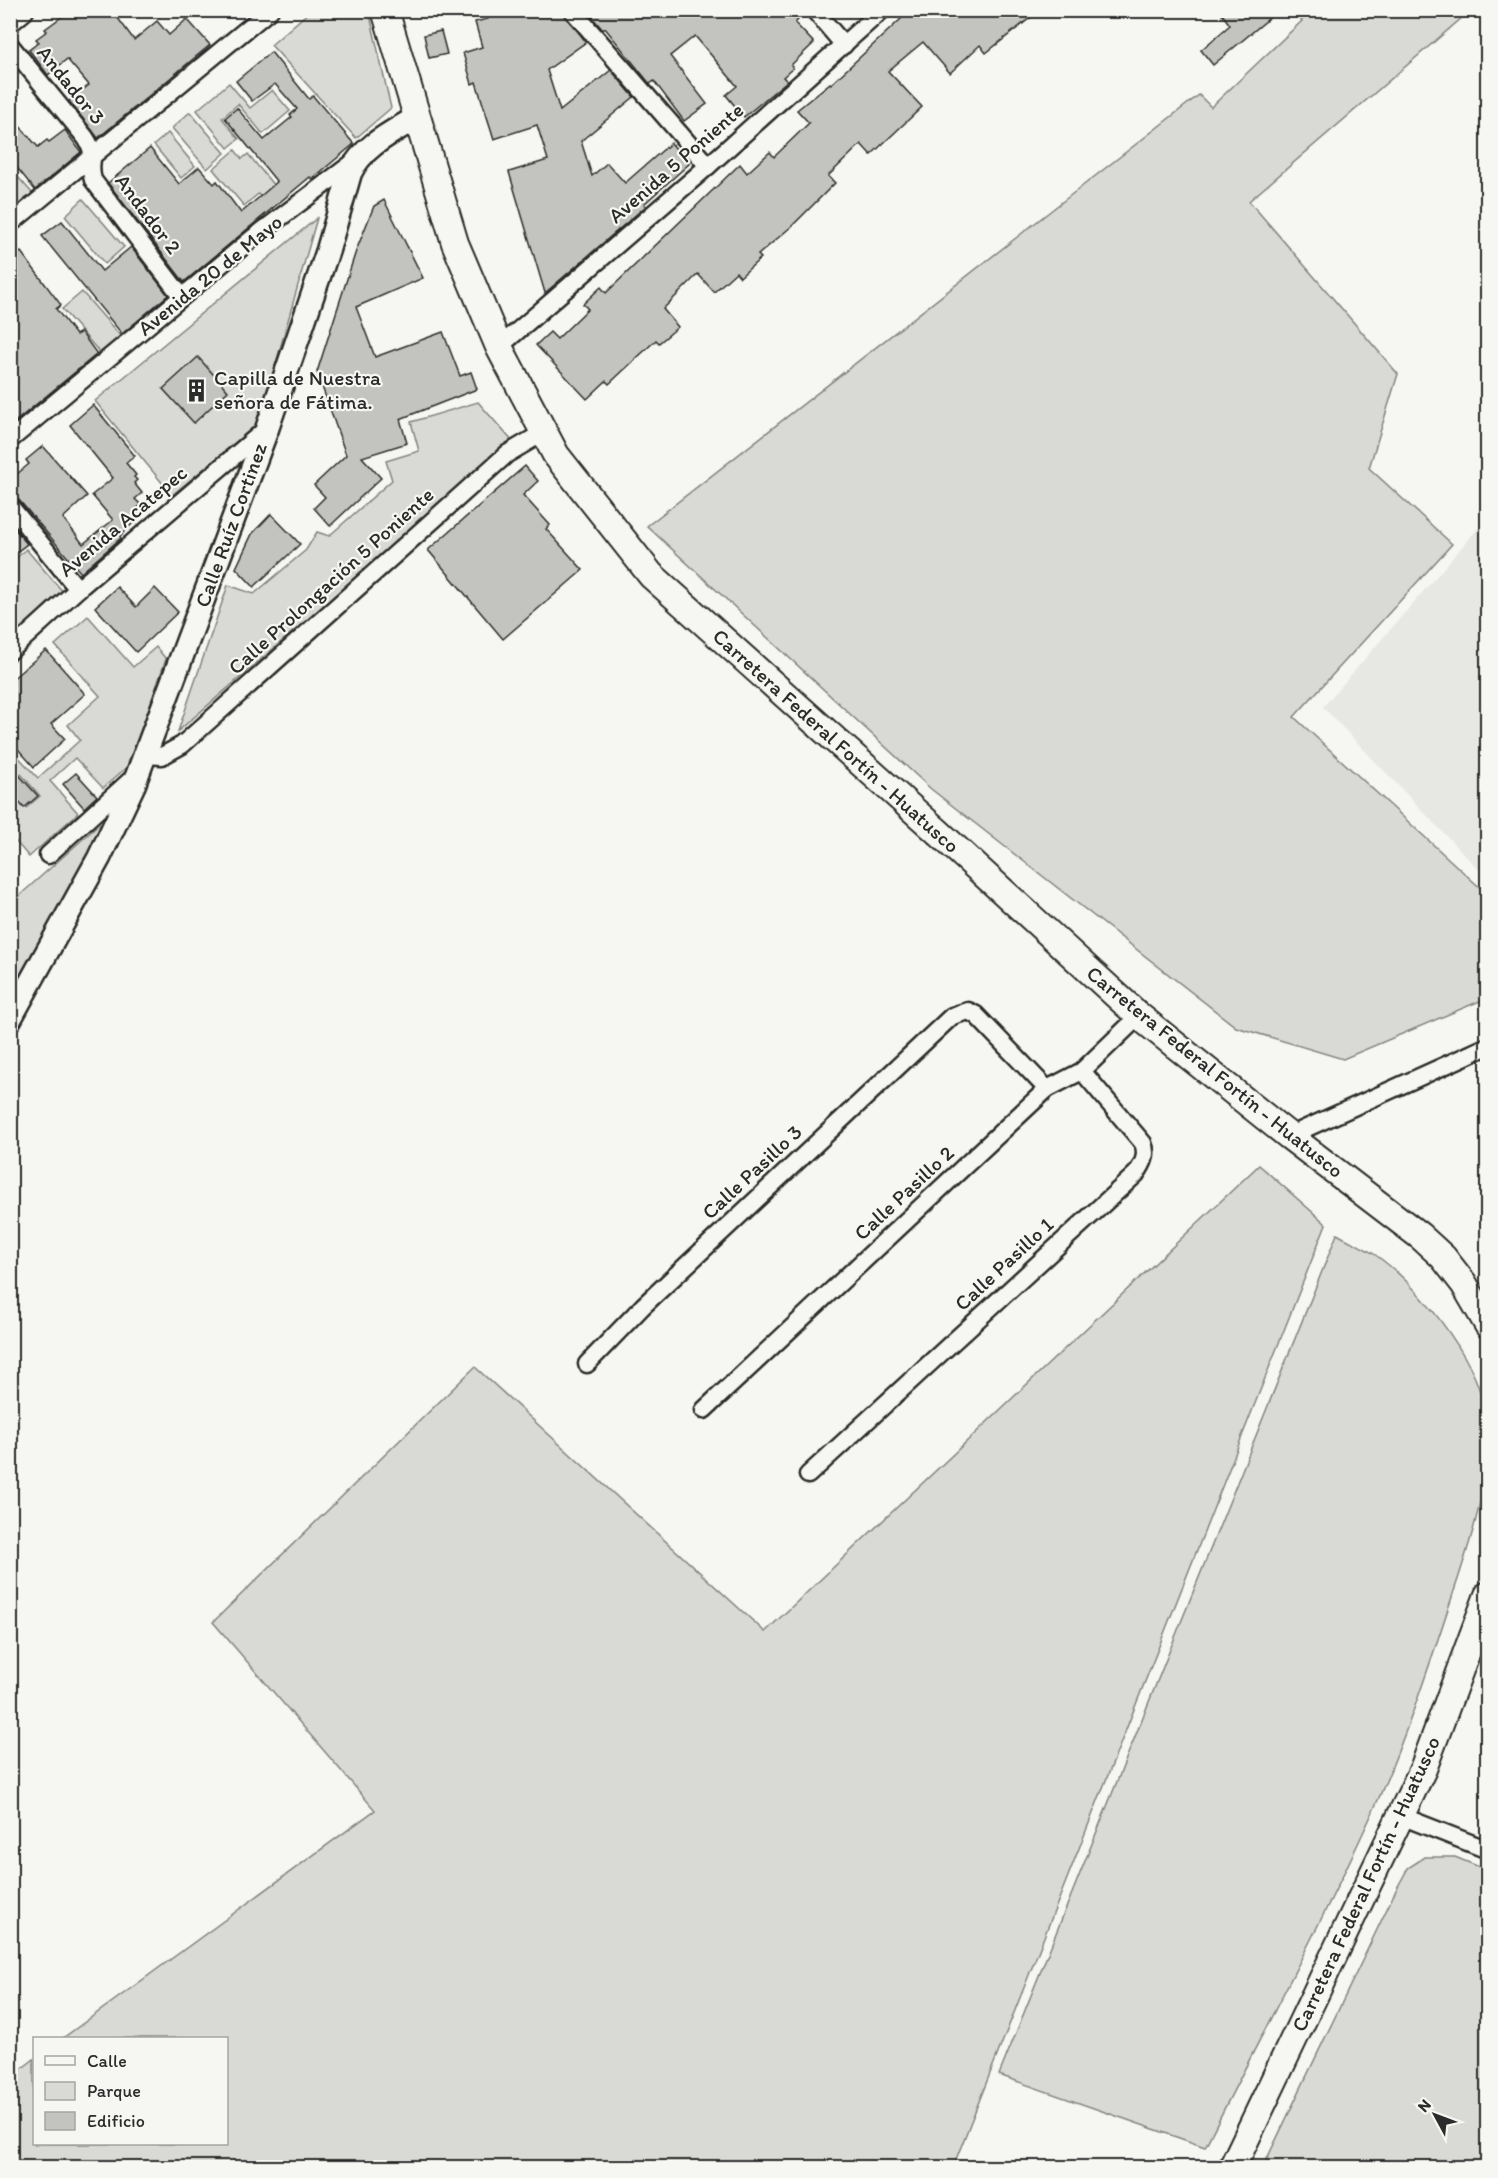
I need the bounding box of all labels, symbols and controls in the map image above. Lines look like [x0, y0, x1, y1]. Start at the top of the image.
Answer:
street label: Andador 3 [32, 40, 111, 129]
street label: Avenida 5 Poniente [603, 97, 748, 228]
street label: Andador 2 [110, 169, 187, 259]
street label: Avenida 20 de Mayo [132, 209, 287, 341]
place label: Capilla de Nuestra señora de Fátima. [214, 365, 381, 414]
building icon: Capilla de Nuestra señora de Fátima. [183, 377, 209, 403]
street label: Calle Ruíz Cortinez [189, 439, 272, 610]
street label: Avenida Acatepec [53, 460, 192, 582]
street label: Calle Prolongación 5 Poniente [223, 482, 439, 680]
street label: Carretera Federal Fortín - Huatusco [708, 623, 965, 858]
street label: Carretera Federal Fortín - Huatusco [1082, 960, 1349, 1183]
street label: Calle Pasillo 3 [697, 1119, 807, 1224]
street label: Calle Pasillo 2 [849, 1140, 959, 1245]
street label: Calle Pasillo 1 [949, 1211, 1058, 1316]
street label: Carretera Federal Fortín - Huatusco [1286, 1732, 1445, 2035]
legend [33, 2037, 228, 2145]
text: Calle [87, 2050, 127, 2072]
text: Parque [87, 2080, 141, 2102]
north arrow [1405, 2085, 1465, 2145]
text: N [1413, 2095, 1435, 2116]
text: Edificio [87, 2110, 145, 2132]

